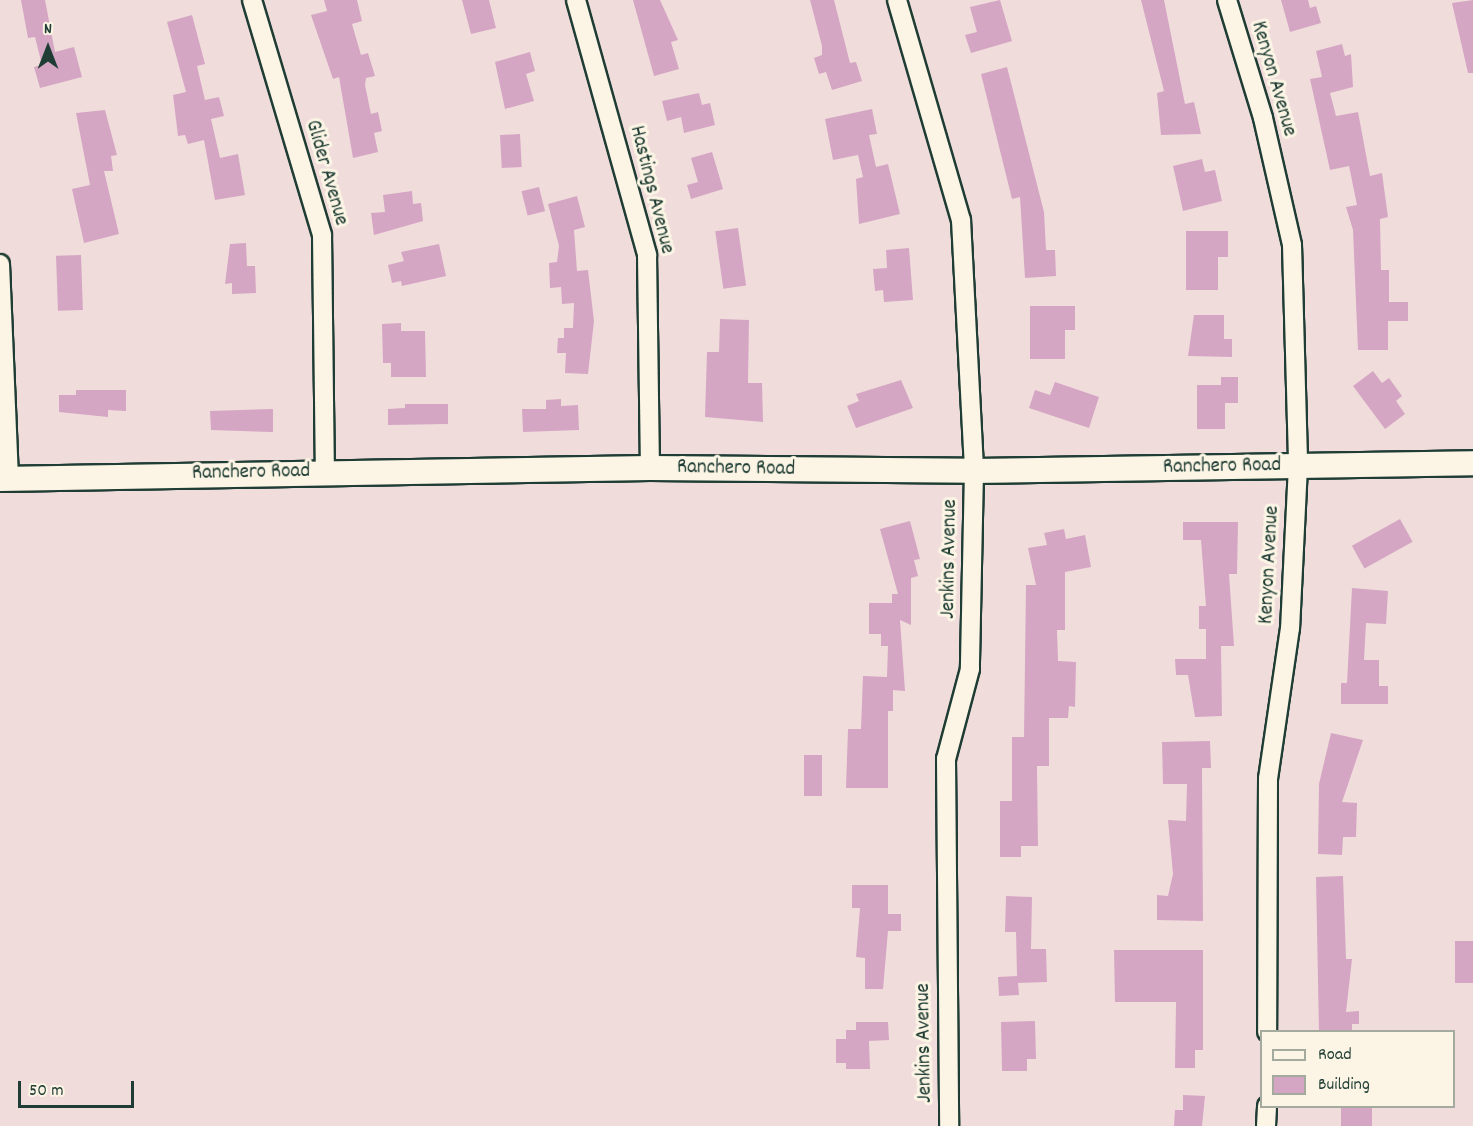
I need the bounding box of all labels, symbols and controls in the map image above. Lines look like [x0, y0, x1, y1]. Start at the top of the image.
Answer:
north arrow [18, 18, 78, 78]
text: N [44, 18, 52, 41]
street label: Kenyon Avenue [1245, 19, 1301, 139]
street label: Glider Avenue [299, 117, 353, 229]
street label: Hastings Avenue [623, 123, 679, 257]
street label: Ranchero Road [1163, 453, 1281, 481]
street label: Ranchero Road [677, 455, 795, 483]
street label: Ranchero Road [192, 459, 310, 487]
street label: Jenkins Avenue [936, 499, 964, 619]
street label: Kenyon Avenue [1254, 505, 1286, 625]
street label: Jenkins Avenue [911, 983, 939, 1103]
legend [1260, 1030, 1455, 1108]
text: Road [1318, 1043, 1352, 1068]
scale bar [21, 1069, 136, 1107]
text: Building [1318, 1073, 1370, 1098]
text: 50 m [29, 1079, 64, 1104]

